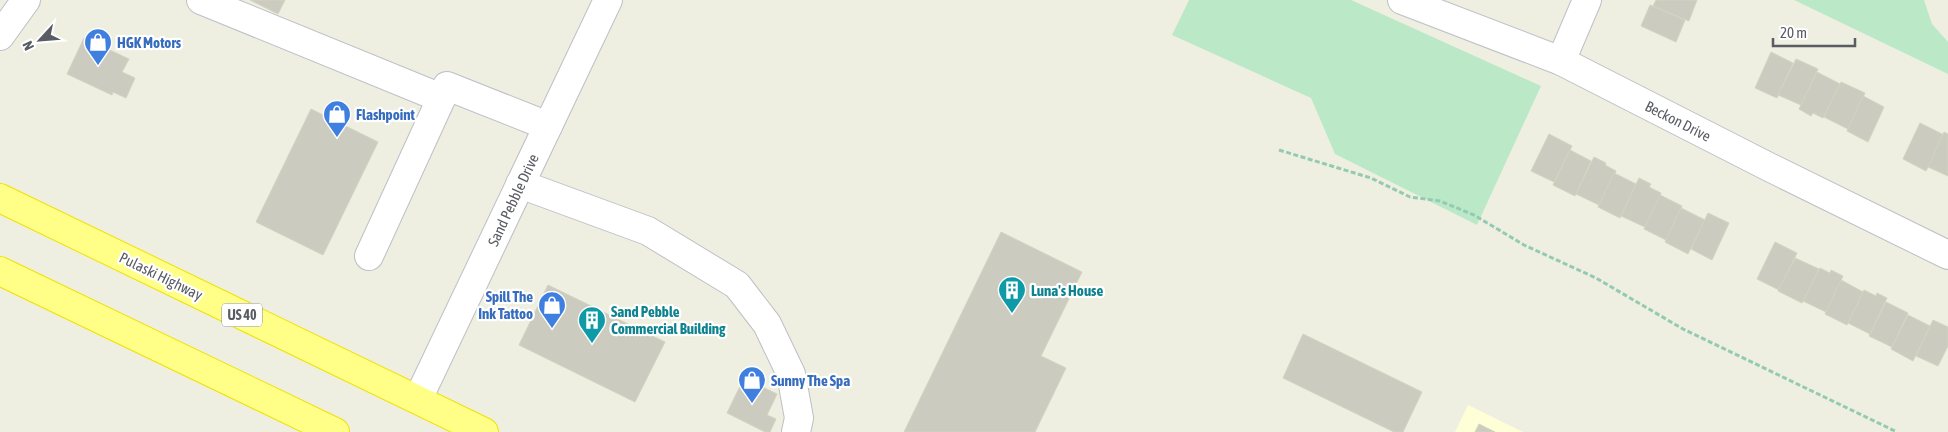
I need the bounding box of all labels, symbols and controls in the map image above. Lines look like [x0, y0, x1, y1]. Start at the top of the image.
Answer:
north arrow [15, 15, 65, 65]
scale bar [1773, 15, 1856, 47]
text: 20 m [1780, 24, 1807, 41]
shop icon: HGK Motors [83, 27, 113, 66]
place label: HGK Motors [117, 34, 182, 51]
text: N [19, 38, 37, 53]
street label: Beckon Drive [1642, 97, 1714, 145]
shop icon: Flashpoint [322, 99, 352, 138]
place label: Flashpoint [356, 106, 415, 123]
street label: Sand Pebble Drive [484, 151, 542, 249]
street label: Pulaski Highway [117, 249, 205, 303]
building icon: Luna's House [997, 275, 1027, 314]
place label: Luna's House [1031, 282, 1103, 299]
place label: Spill The Ink Tattoo [478, 288, 533, 322]
shop icon: Spill The Ink Tattoo [537, 290, 567, 329]
place label: Sand Pebble Commercial Building [611, 303, 726, 337]
road number: US 40 [222, 304, 262, 326]
building icon: Sand Pebble Commercial Building [577, 305, 607, 344]
shop icon: Sunny The Spa [737, 365, 767, 404]
place label: Sunny The Spa [771, 372, 850, 389]

